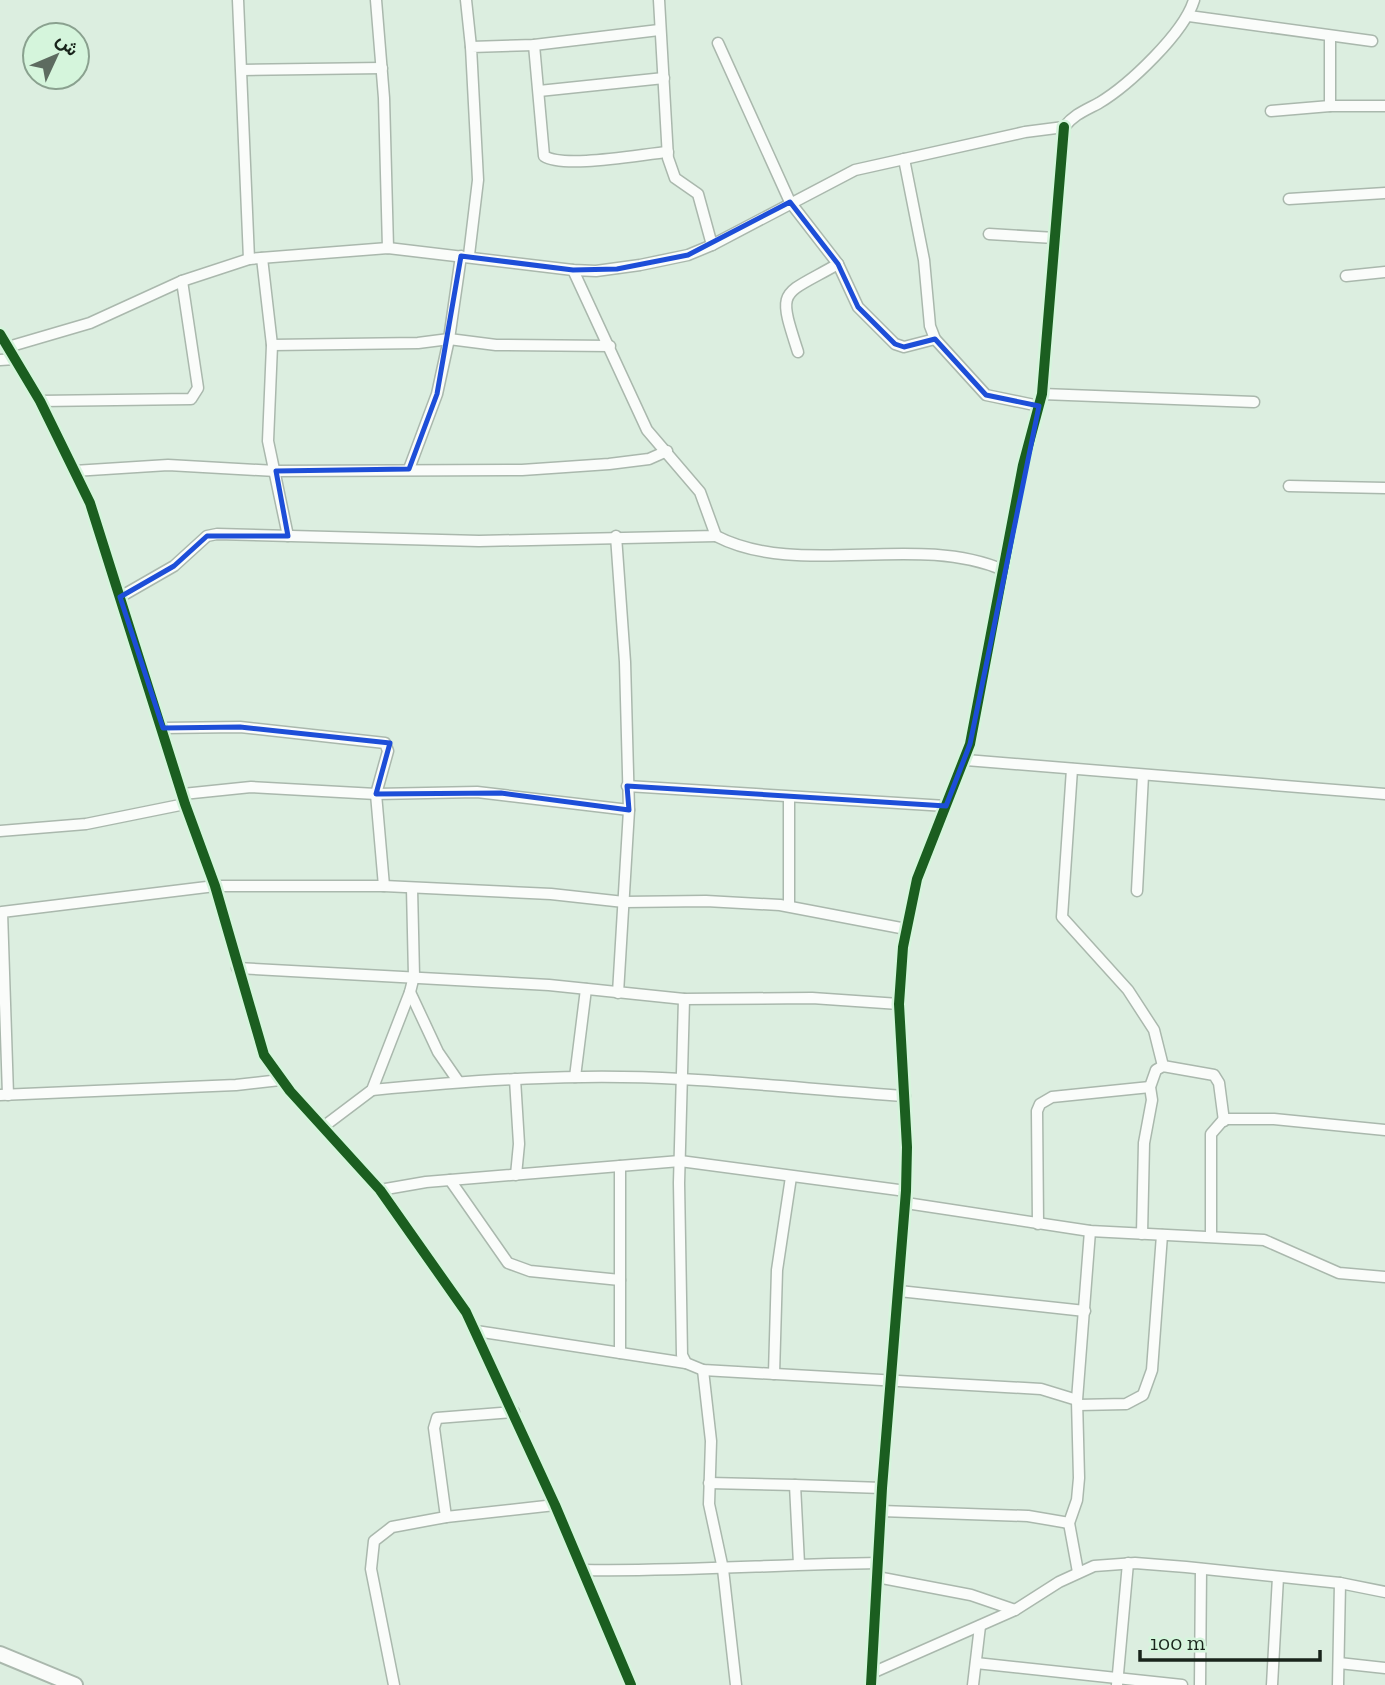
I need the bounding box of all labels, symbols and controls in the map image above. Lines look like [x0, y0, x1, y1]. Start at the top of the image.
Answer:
north arrow [21, 21, 91, 91]
text: ش [52, 28, 84, 61]
scale bar [1140, 1618, 1320, 1662]
text: 100 m [1150, 1630, 1205, 1655]

